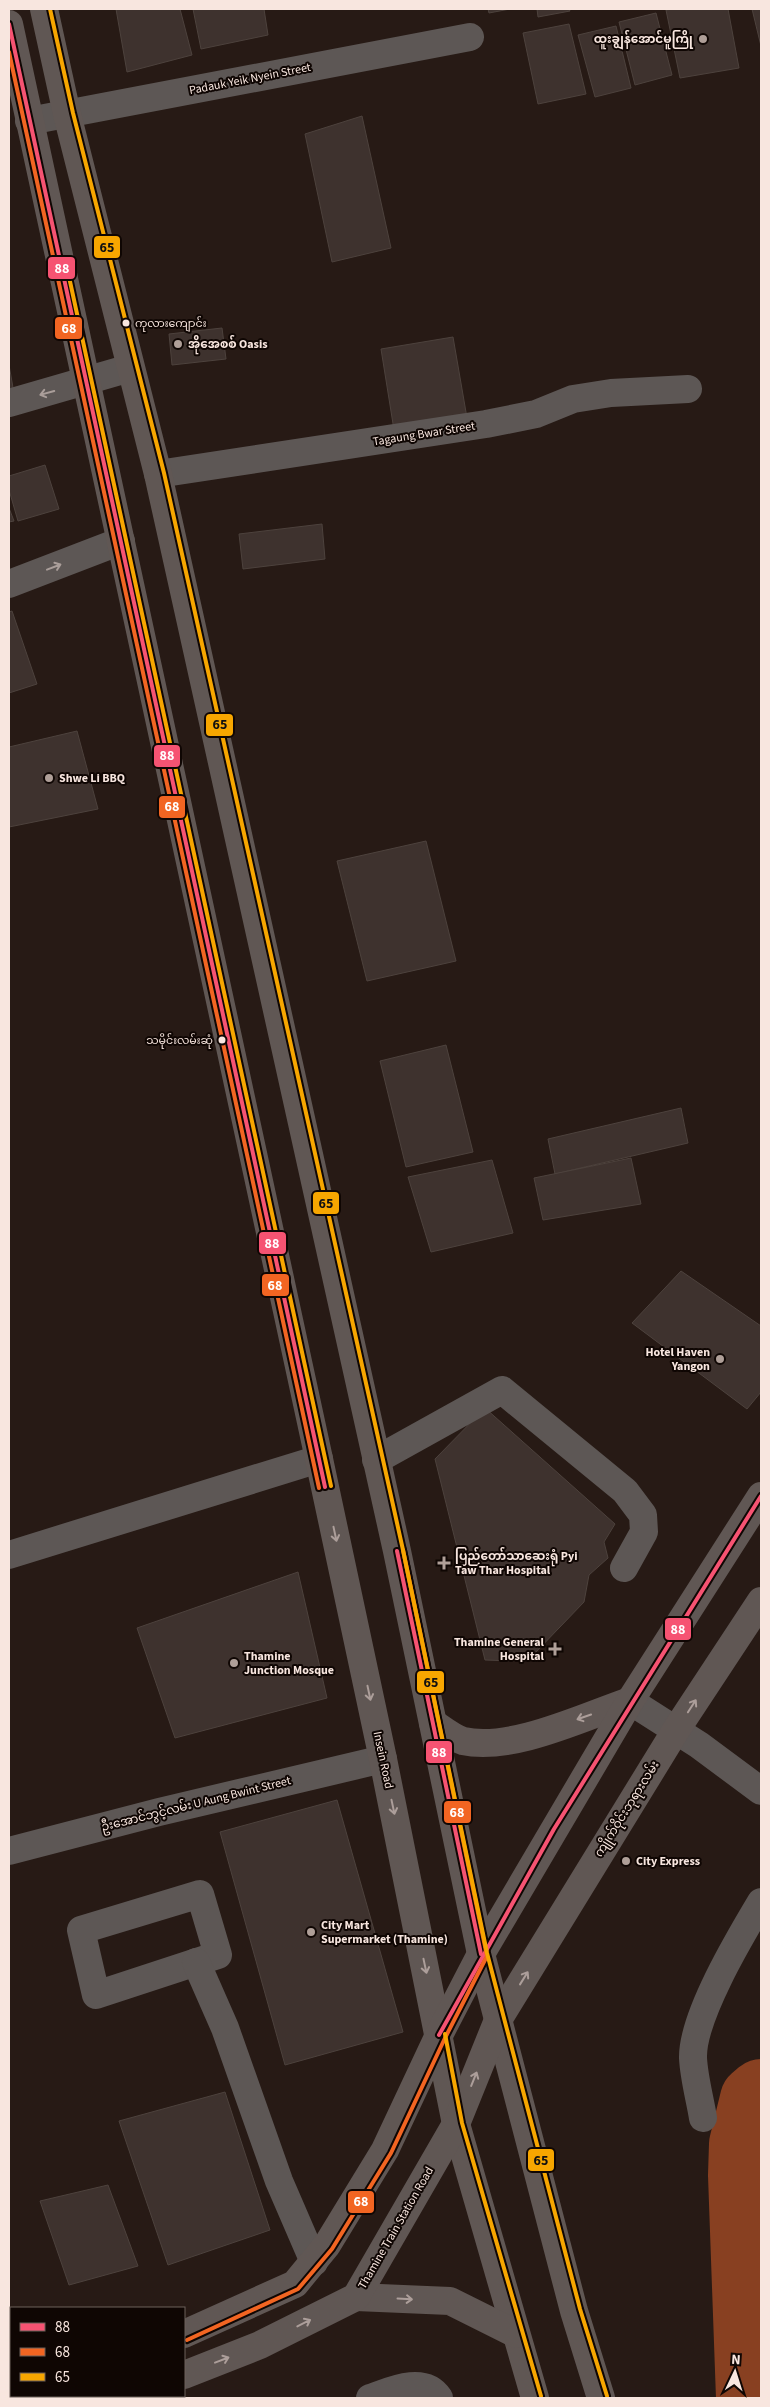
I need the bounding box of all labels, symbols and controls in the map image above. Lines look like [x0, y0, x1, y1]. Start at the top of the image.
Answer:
place label: ထူးချွန်အောင်မူကြို [594, 29, 694, 50]
marker: ထူးချွန်အောင်မူကြို [697, 33, 709, 45]
street label: Padauk Yeik Nyein Street [188, 59, 312, 99]
line badge: 65 [93, 235, 121, 259]
text: 65 [100, 238, 114, 258]
line badge: 88 [47, 256, 76, 280]
text: 88 [55, 259, 69, 279]
line badge: 68 [54, 316, 83, 340]
place label: ကုလားကျောင်း [135, 316, 207, 332]
marker: ကုလားကျောင်း [121, 318, 131, 328]
text: 68 [62, 319, 76, 339]
place label: အိုအေစစ် Oasis [188, 334, 268, 355]
marker: အိုအေစစ် Oasis [172, 338, 184, 350]
one-way arrow [40, 388, 56, 398]
street label: Tagaung Bwar Street [372, 418, 476, 450]
one-way arrow [46, 561, 61, 571]
line badge: 65 [205, 713, 234, 737]
text: 65 [213, 715, 227, 735]
line badge: 88 [153, 744, 181, 768]
text: 88 [160, 746, 174, 766]
place label: Shwe Li BBQ [59, 770, 126, 787]
marker: Shwe Li BBQ [43, 772, 55, 784]
line badge: 68 [158, 795, 186, 819]
text: 68 [165, 797, 179, 817]
place label: သမိုင်းလမ်းဆုံ [146, 1033, 213, 1049]
marker: သမိုင်းလမ်းဆုံ [217, 1035, 227, 1045]
line badge: 65 [312, 1191, 340, 1215]
text: 65 [319, 1194, 333, 1214]
line badge: 88 [258, 1231, 287, 1255]
text: 88 [265, 1234, 279, 1254]
line badge: 68 [261, 1273, 290, 1297]
text: 68 [268, 1276, 282, 1296]
place label: Hotel Haven Yangon [645, 1344, 710, 1375]
marker: Hotel Haven Yangon [714, 1353, 726, 1365]
one-way arrow [331, 1526, 340, 1542]
place label: ပြည်တော်သာဆေးရုံ Pyi Taw Thar Hospital [455, 1546, 577, 1579]
marker: ပြည်တော်သာဆေးရုံ Pyi Taw Thar Hospital [437, 1556, 451, 1570]
line badge: 88 [664, 1617, 692, 1641]
text: 88 [671, 1620, 685, 1640]
place label: Thamine General Hospital [454, 1634, 545, 1665]
marker: Thamine General Hospital [548, 1642, 562, 1656]
place label: Thamine Junction Mosque [244, 1648, 334, 1679]
marker: Thamine Junction Mosque [228, 1657, 240, 1669]
line badge: 65 [416, 1670, 445, 1694]
text: 65 [424, 1673, 438, 1693]
one-way arrow [365, 1685, 374, 1701]
one-way arrow [687, 1700, 697, 1714]
one-way arrow [577, 1713, 592, 1722]
street label: Insein Road [369, 1730, 397, 1790]
line badge: 88 [425, 1740, 453, 1764]
text: 88 [432, 1743, 446, 1763]
street label: ကျိုက်ဝိုင်းဘုရားလမ်း [590, 1757, 664, 1861]
street label: ဦးအောင်ဘွင့်လမ်း U Aung Bwint Street [99, 1771, 293, 1837]
one-way arrow [389, 1799, 398, 1815]
line badge: 68 [443, 1800, 472, 1824]
text: 68 [450, 1803, 464, 1823]
place label: City Express [636, 1853, 700, 1870]
marker: City Express [620, 1855, 632, 1867]
place label: City Mart Supermarket (Thamine) [321, 1917, 448, 1948]
marker: City Mart Supermarket (Thamine) [305, 1926, 317, 1938]
one-way arrow [421, 1958, 431, 1974]
one-way arrow [519, 1972, 529, 1986]
one-way arrow [470, 2072, 479, 2087]
line badge: 65 [527, 2148, 555, 2172]
text: 65 [534, 2151, 548, 2171]
street label: Thamine Train Station Road [354, 2164, 438, 2292]
line badge: 68 [347, 2190, 375, 2214]
text: 68 [354, 2192, 368, 2212]
one-way arrow [397, 2295, 413, 2304]
legend [10, 2307, 185, 2397]
text: 88 [55, 2317, 70, 2338]
one-way arrow [296, 2318, 311, 2327]
text: 68 [55, 2342, 70, 2363]
north arrow [710, 2347, 760, 2397]
text: N [730, 2350, 741, 2370]
one-way arrow [214, 2355, 229, 2365]
text: 65 [55, 2367, 70, 2388]

